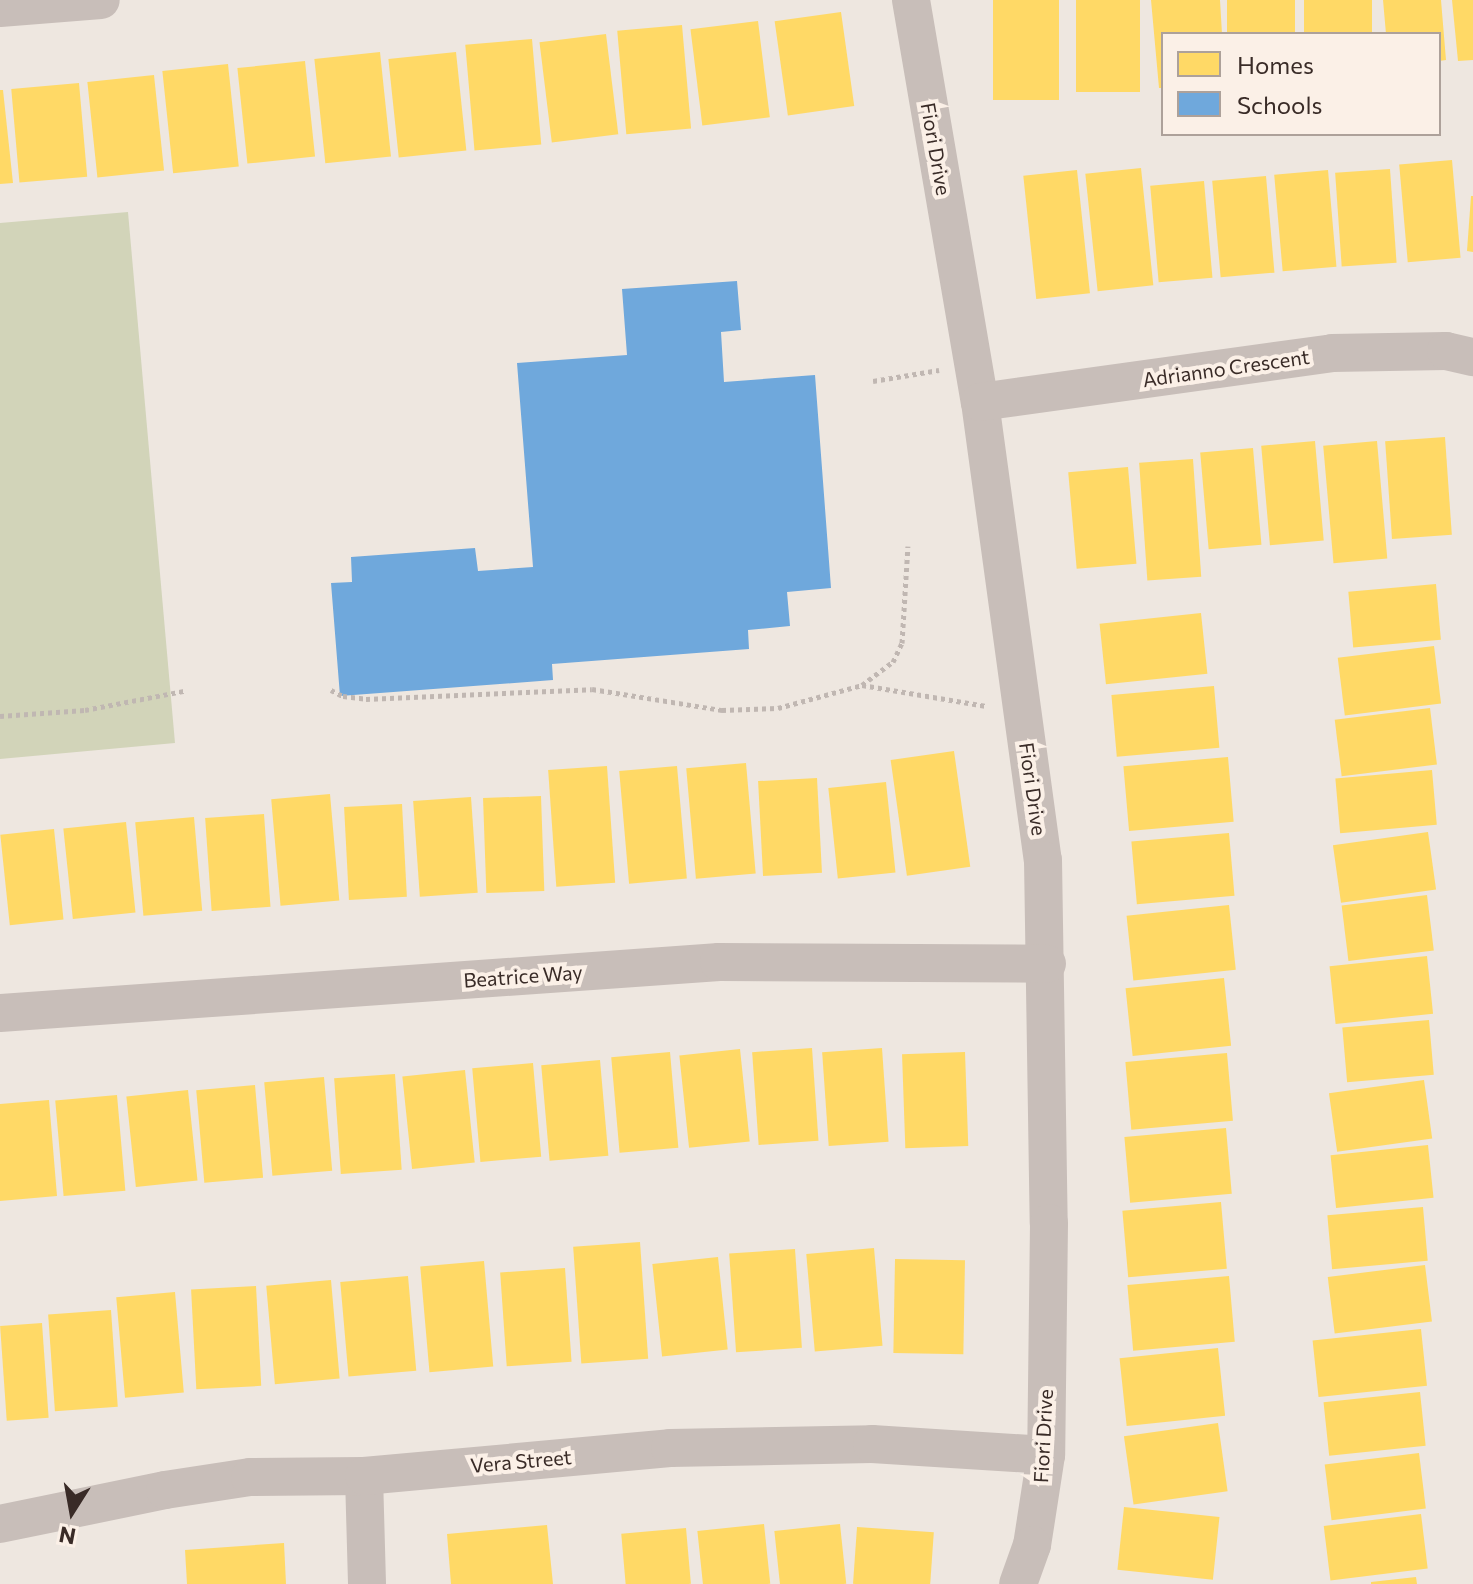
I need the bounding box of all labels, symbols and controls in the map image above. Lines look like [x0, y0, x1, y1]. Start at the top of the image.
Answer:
legend [1161, 32, 1441, 136]
text: Homes [1237, 50, 1314, 79]
text: Schools [1237, 90, 1322, 119]
street label: Fiori Drive [916, 101, 956, 197]
street label: Adrianno Crescent [1141, 344, 1311, 392]
street label: Fiori Drive [1015, 741, 1051, 837]
street label: Beatrice Way [463, 960, 583, 992]
street label: Fiori Drive [1029, 1389, 1057, 1483]
street label: Vera Street [469, 1445, 573, 1477]
north arrow [32, 1472, 112, 1552]
text: N [57, 1521, 78, 1551]

